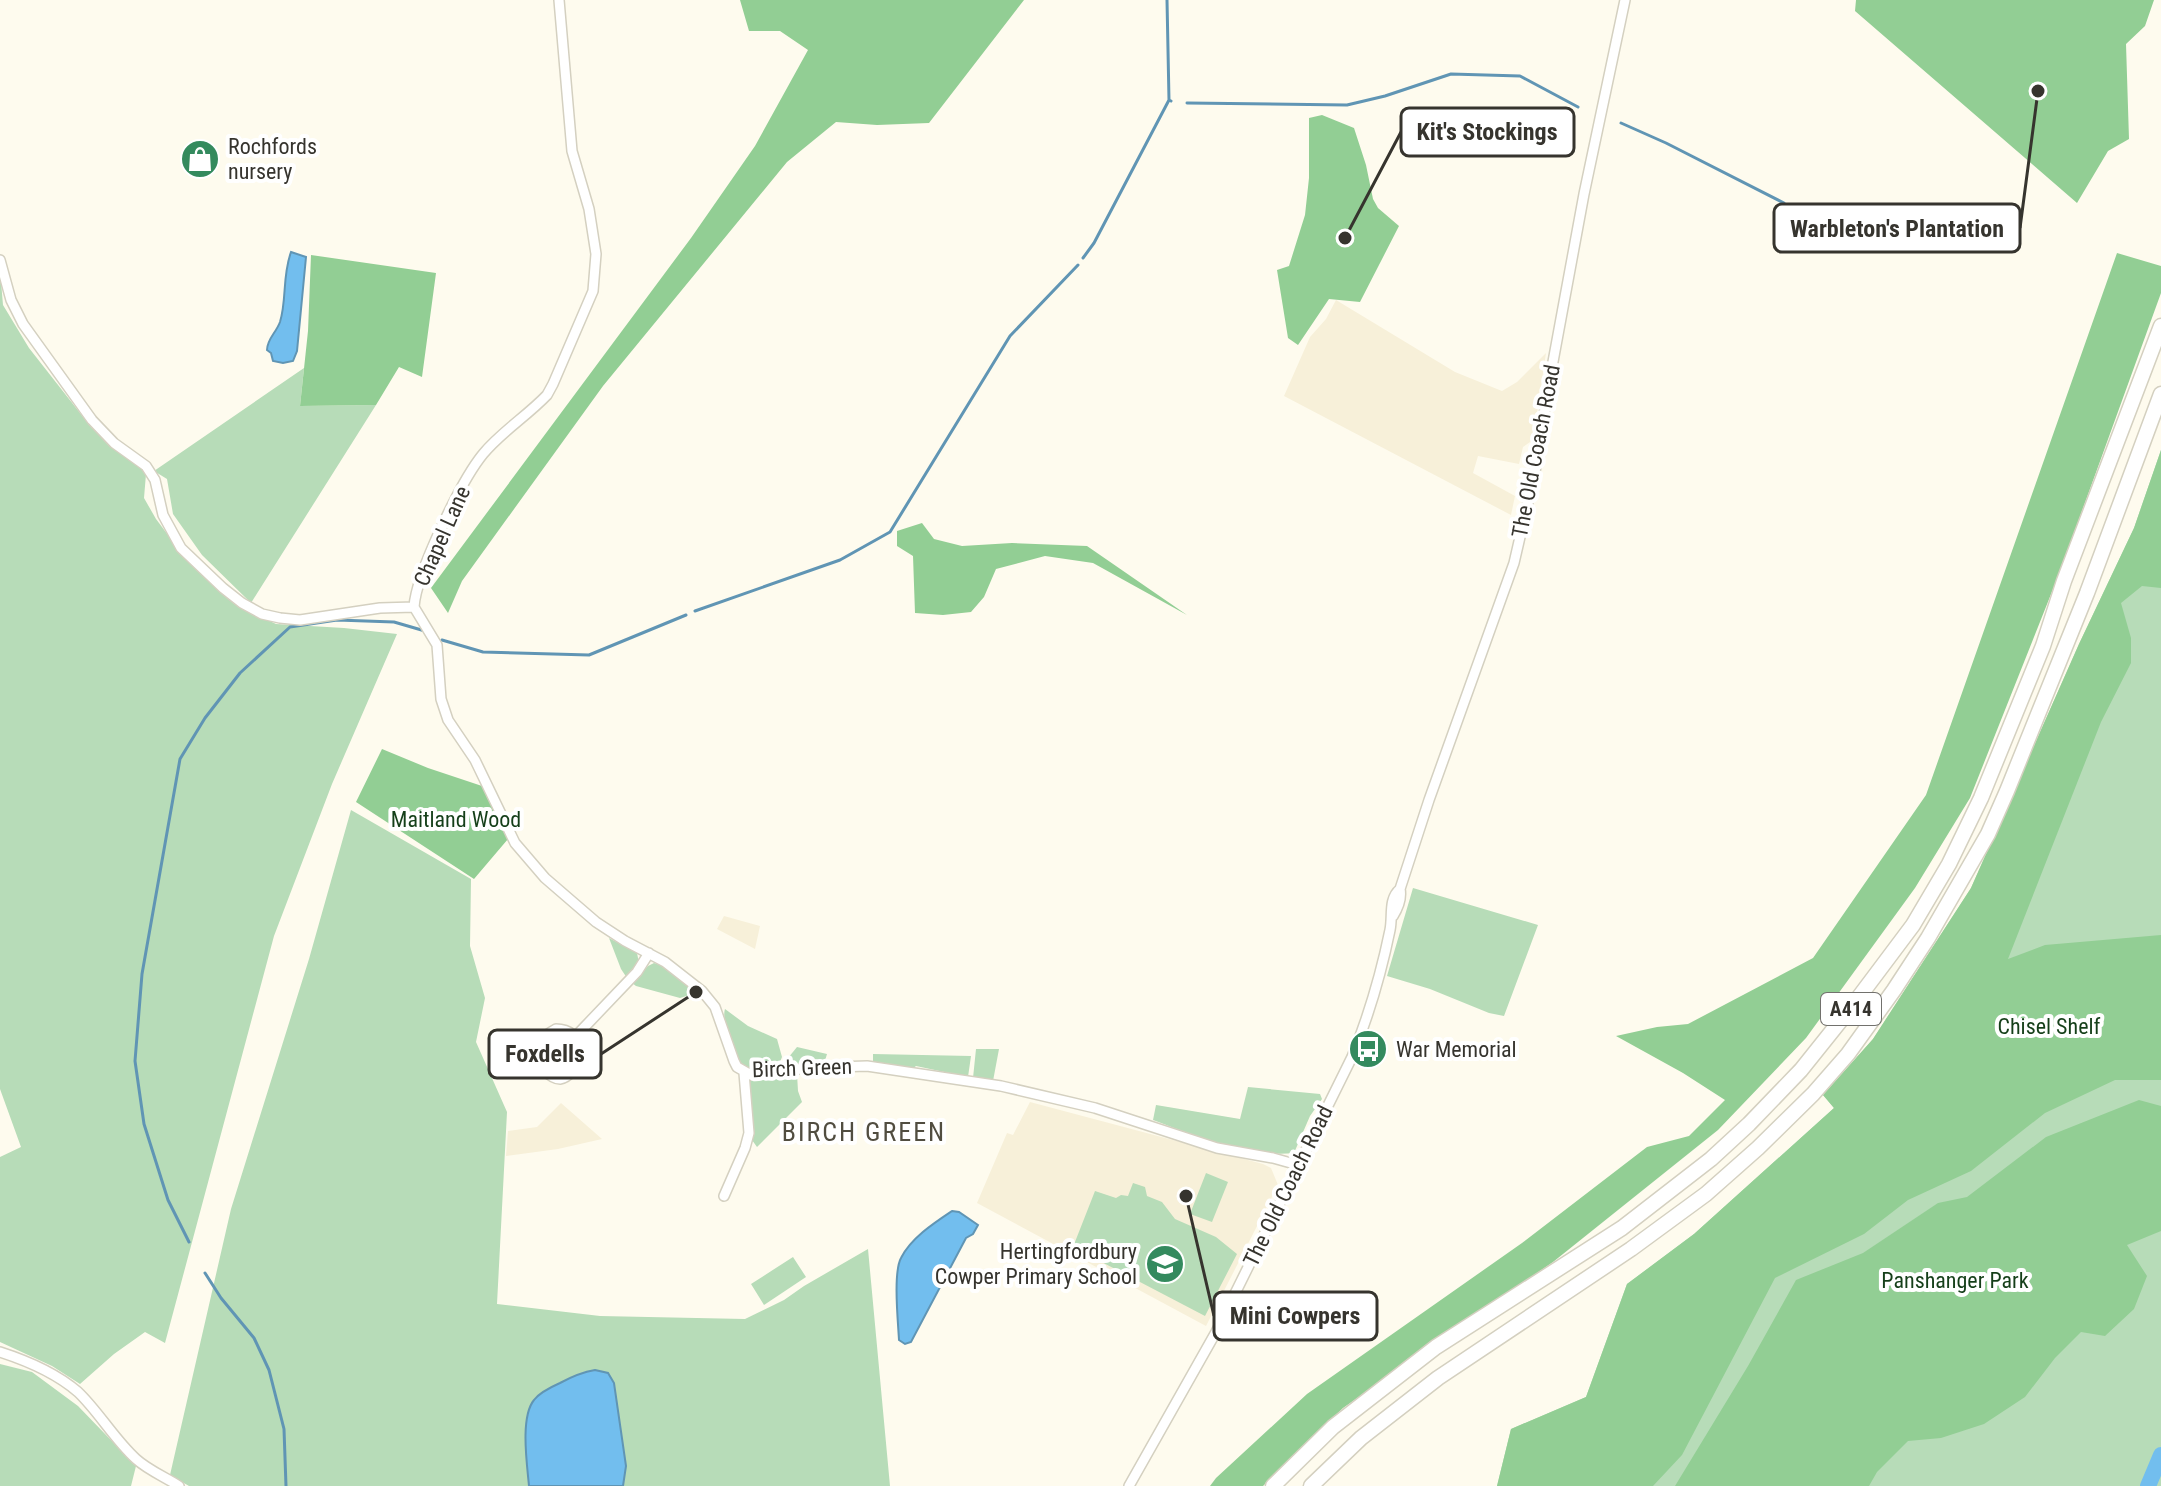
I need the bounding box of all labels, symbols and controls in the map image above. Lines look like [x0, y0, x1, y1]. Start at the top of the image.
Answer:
callout: Kit's Stockings [1401, 108, 1574, 156]
text: Kit's Stockings [1416, 118, 1558, 146]
place label: Rochfords nursery [228, 134, 317, 184]
shop icon: Rochfords nursery [179, 138, 221, 180]
callout: Warbleton's Plantation [1774, 204, 2020, 252]
text: Warbleton's Plantation [1790, 215, 2004, 243]
street label: The Old Coach Road [1507, 362, 1565, 540]
street label: Chapel Lane [409, 482, 475, 590]
park label: Maitland Wood [391, 807, 521, 832]
road number: A414 [1821, 993, 1881, 1025]
park label: Chisel Shelf [1998, 1014, 2101, 1039]
bus stop icon: War Memorial [1347, 1028, 1389, 1070]
callout: Foxdells [489, 1030, 601, 1078]
place label: War Memorial [1396, 1037, 1517, 1062]
text: Foxdells [505, 1040, 585, 1068]
street label: Birch Green [752, 1054, 852, 1082]
street label: The Old Coach Road [1238, 1102, 1338, 1270]
district label: BIRCH GREEN [782, 1117, 946, 1147]
place label: Hertingfordbury Cowper Primary School [935, 1239, 1137, 1289]
school or university icon: Hertingfordbury Cowper Primary School [1144, 1243, 1186, 1285]
park label: Panshanger Park [1881, 1268, 2029, 1293]
callout: Mini Cowpers [1214, 1292, 1377, 1340]
text: Mini Cowpers [1230, 1302, 1360, 1330]

